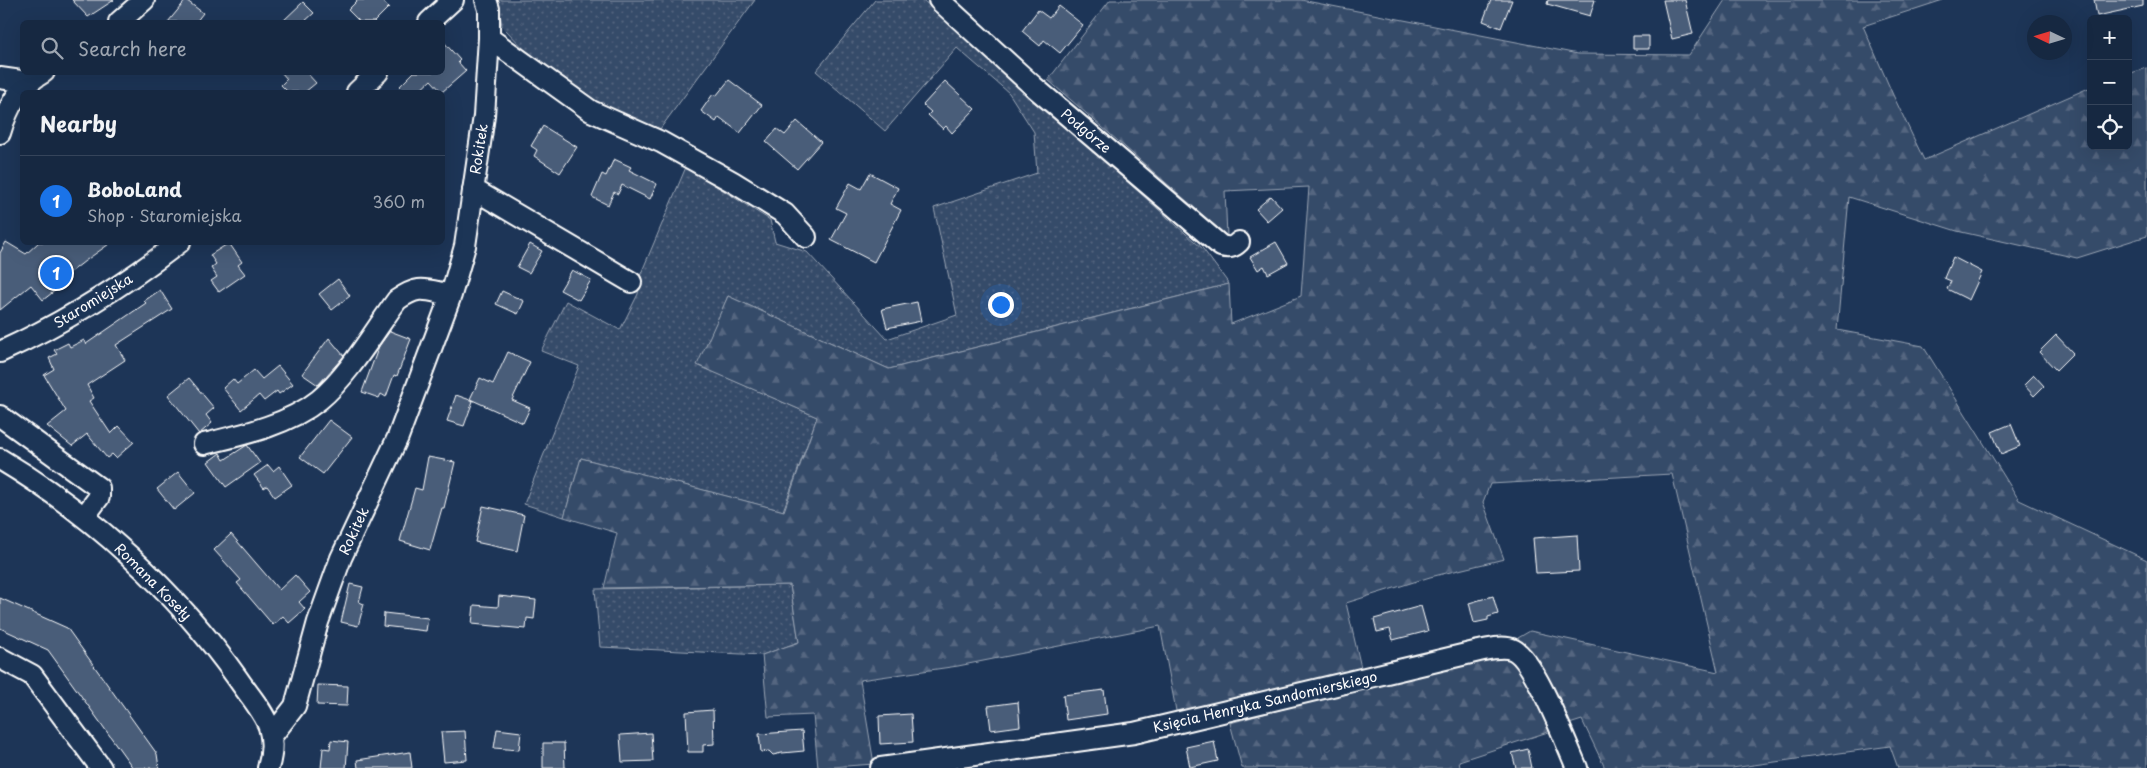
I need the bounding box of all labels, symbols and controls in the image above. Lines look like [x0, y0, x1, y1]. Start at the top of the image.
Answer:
north arrow [2027, 15, 2072, 60]
map controls [2087, 15, 2132, 150]
button: + [2087, 15, 2132, 60]
search box [20, 20, 445, 75]
icon: search [38, 34, 66, 62]
text: Search here [78, 34, 187, 62]
button: − [2087, 60, 2132, 105]
street label: Podgórze [1057, 103, 1116, 158]
button: locate [2087, 105, 2132, 150]
text: Nearby [40, 107, 117, 139]
street label: Rokitek [464, 122, 493, 176]
text: BoboLand [87, 175, 182, 203]
text: 1 [52, 189, 60, 213]
text: 360 m [373, 189, 425, 213]
text: Shop · Staromiejska [87, 203, 241, 227]
pin: 1 [40, 254, 72, 292]
street label: Staromiejska [49, 268, 136, 333]
your location [988, 292, 1014, 318]
street label: Rokitek [333, 503, 374, 558]
street label: Romana Koseły [110, 538, 197, 625]
street label: Księcia Henryka Sandomierskiego [1151, 665, 1379, 738]

